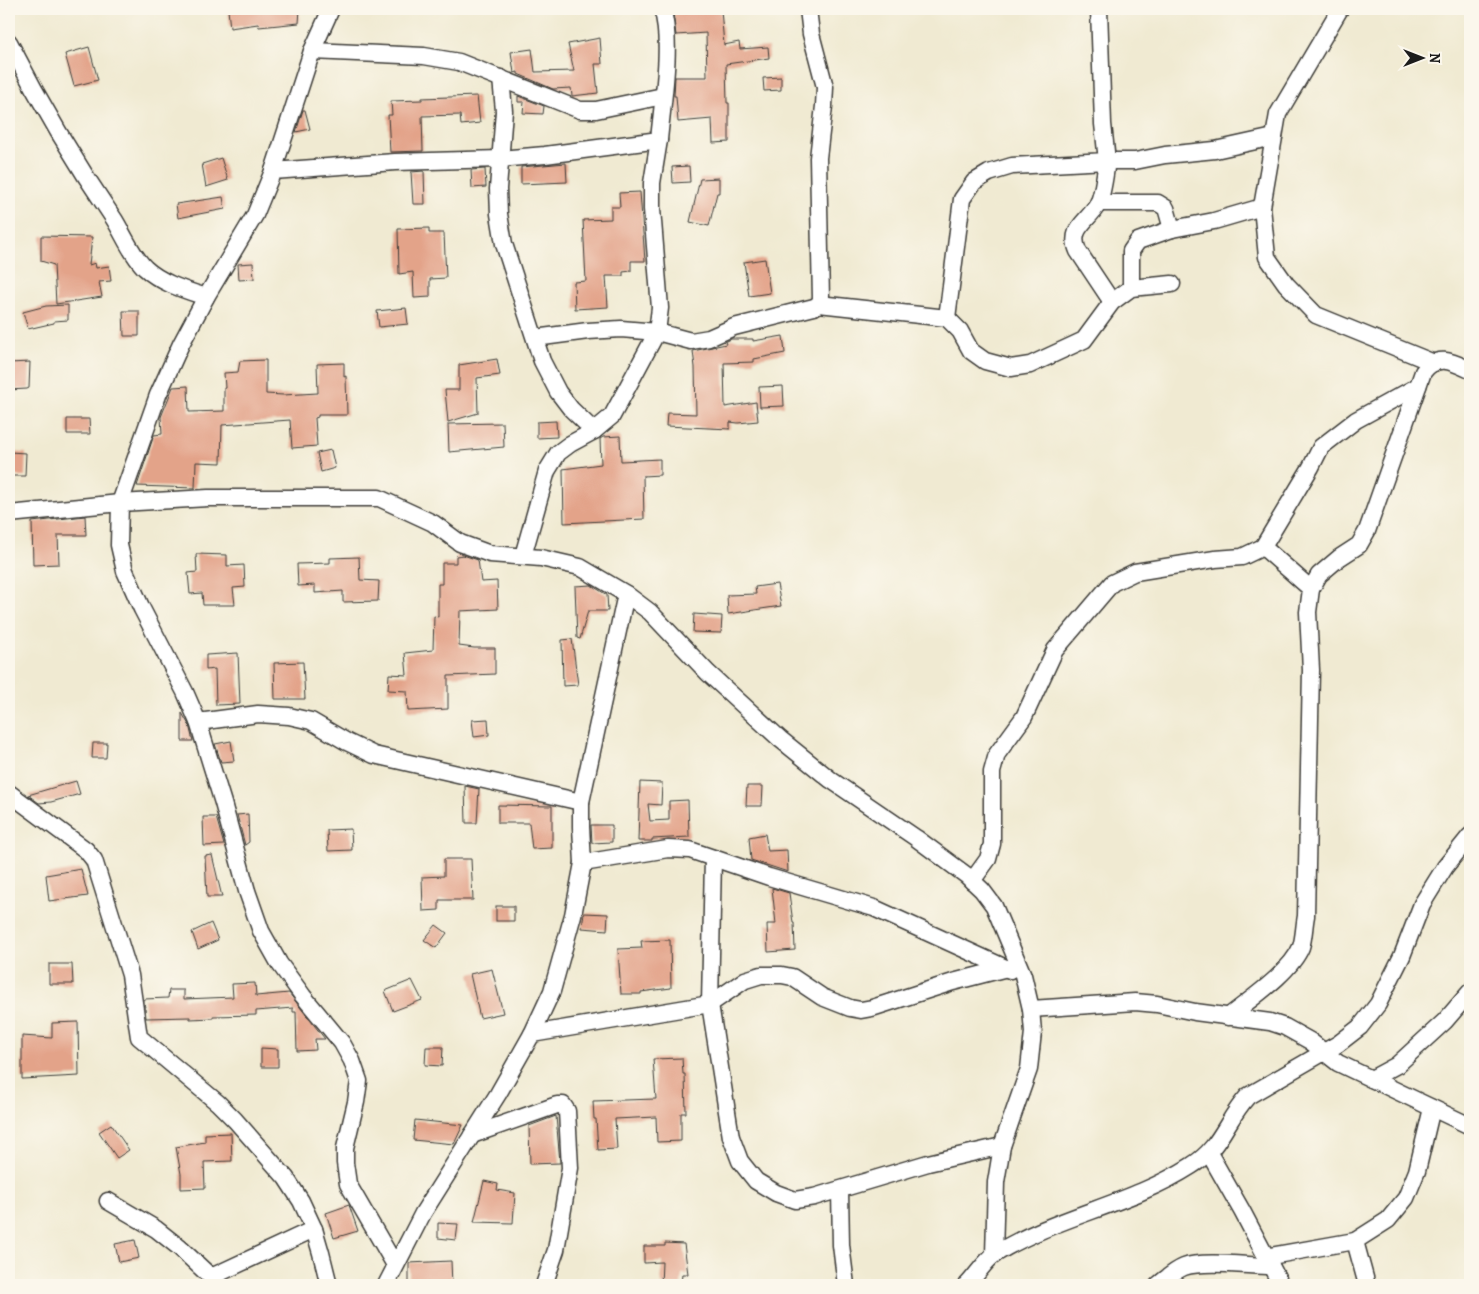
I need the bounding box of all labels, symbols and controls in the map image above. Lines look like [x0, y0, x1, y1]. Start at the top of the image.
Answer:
north arrow [1396, 32, 1446, 82]
text: N [1425, 53, 1444, 63]

